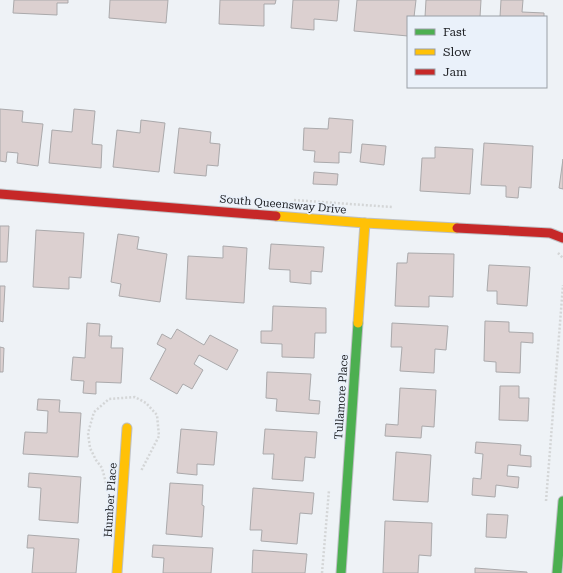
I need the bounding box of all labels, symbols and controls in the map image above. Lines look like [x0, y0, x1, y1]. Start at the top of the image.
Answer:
legend [407, 16, 547, 88]
text: Fast [443, 25, 467, 39]
text: Slow [443, 45, 471, 59]
text: Jam [443, 65, 467, 79]
street label: South Queensway Drive [219, 192, 347, 217]
street label: Tullamore Place [332, 354, 351, 440]
street label: Humber Place [101, 462, 120, 538]

